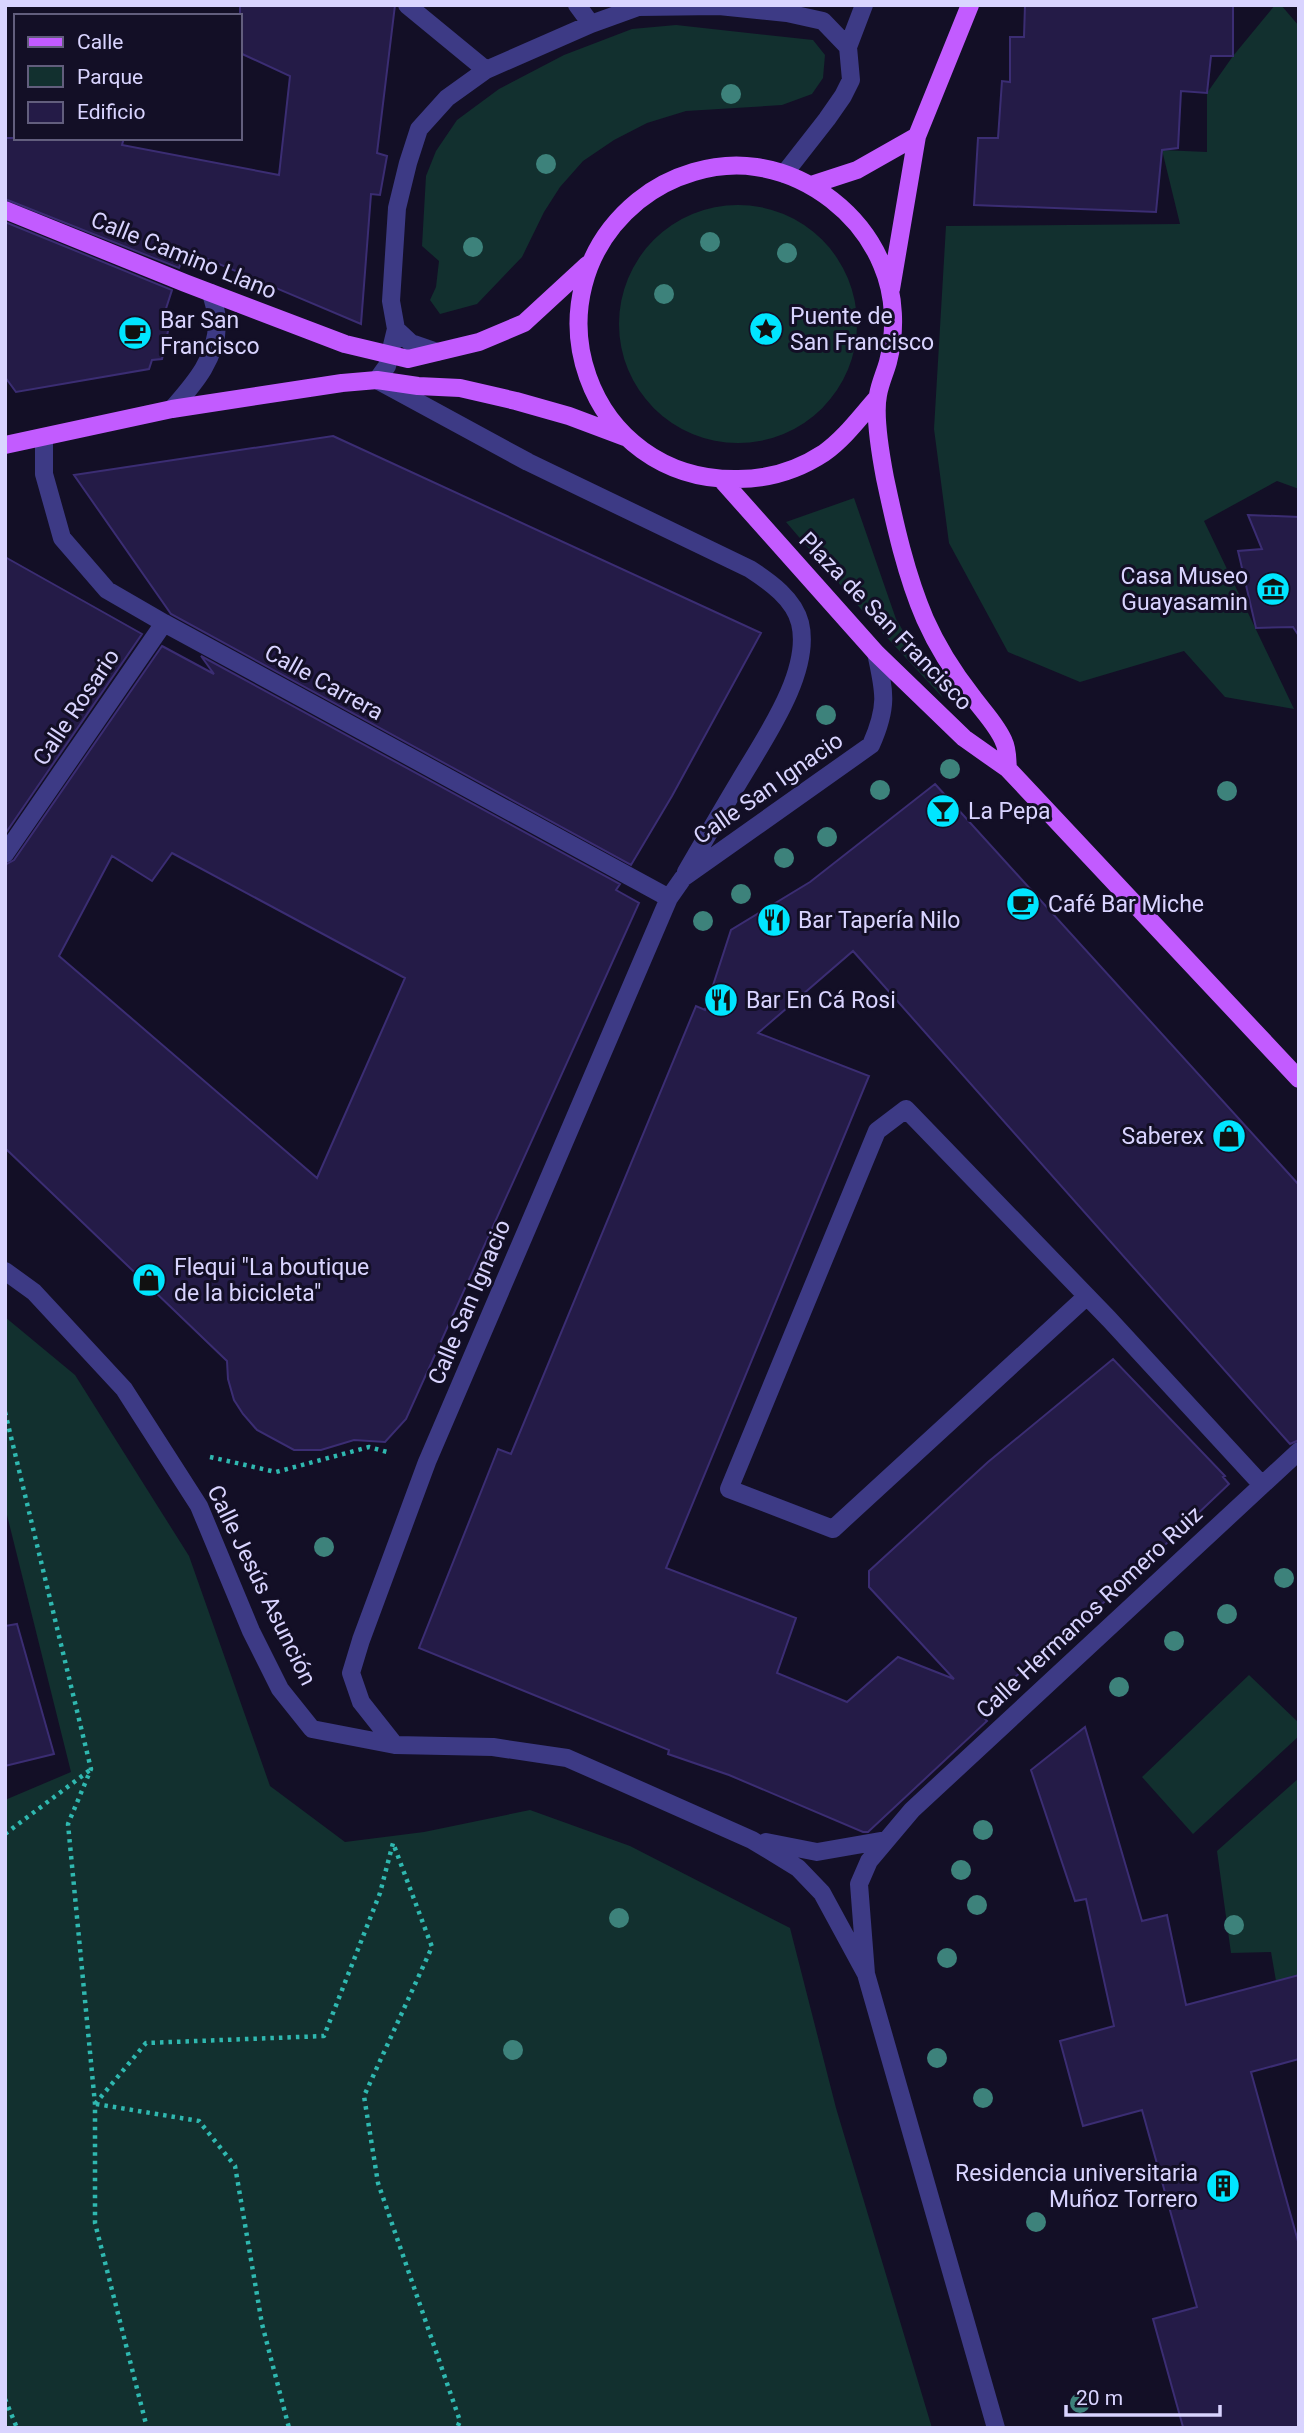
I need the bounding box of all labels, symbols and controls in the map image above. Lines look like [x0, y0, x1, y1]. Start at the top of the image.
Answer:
legend [14, 14, 242, 140]
text: Calle [77, 30, 123, 54]
text: Parque [77, 65, 143, 89]
text: Edificio [77, 100, 145, 124]
street label: Calle Camino Llano [87, 206, 281, 305]
place label: Puente de San Francisco [790, 303, 934, 356]
place label: Bar San Francisco [160, 307, 260, 360]
place icon: Puente de San Francisco [747, 310, 785, 348]
cafe icon: Bar San Francisco [116, 314, 154, 352]
street label: Plaza de San Francisco [793, 527, 978, 716]
place label: Casa Museo Guayasamin [1120, 563, 1248, 616]
museum icon: Casa Museo Guayasamin [1254, 570, 1292, 608]
street label: Calle Carrera [260, 639, 388, 726]
street label: Calle Rosario [28, 644, 125, 771]
street label: Calle San Ignacio [688, 727, 848, 850]
bar icon: La Pepa [924, 792, 962, 830]
place label: La Pepa [968, 798, 1051, 825]
cafe icon: Café Bar Miche [1004, 885, 1042, 923]
place label: Café Bar Miche [1048, 891, 1204, 918]
restaurant icon: Bar Tapería Nilo [755, 901, 793, 939]
place label: Bar Tapería Nilo [798, 907, 960, 934]
restaurant icon: Bar En Cá Rosi [702, 981, 740, 1019]
place label: Bar En Cá Rosi [746, 987, 896, 1014]
shop icon: Saberex [1210, 1117, 1248, 1155]
place label: Saberex [1122, 1123, 1204, 1150]
street label: Calle San Ignacio [423, 1216, 516, 1389]
place label: Flequi "La boutique de la bicicleta" [174, 1254, 369, 1307]
shop icon: Flequi "La boutique de la bicicleta" [130, 1261, 168, 1299]
street label: Calle Jesús Asunción [201, 1481, 322, 1690]
street label: Calle Hermanos Romero Ruiz [971, 1501, 1208, 1724]
place label: Residencia universitaria Muñoz Torrero [955, 2160, 1198, 2213]
building icon: Residencia universitaria Muñoz Torrero [1204, 2167, 1242, 2205]
scale bar [1066, 2374, 1220, 2418]
text: 20 m [1076, 2386, 1123, 2410]

